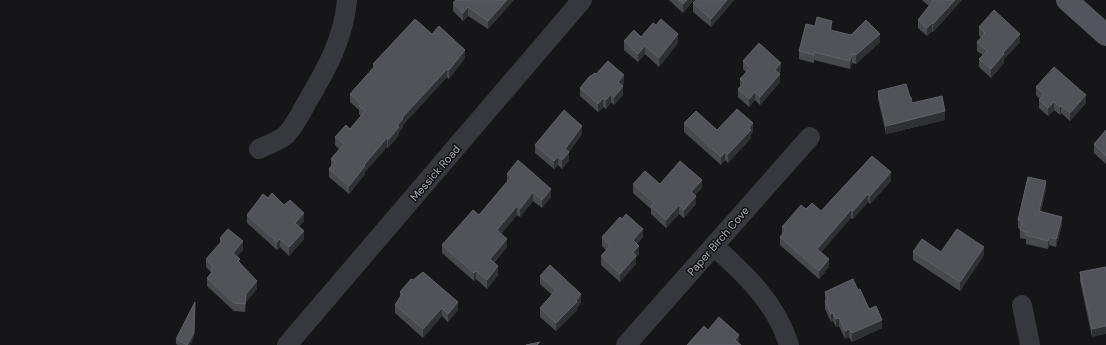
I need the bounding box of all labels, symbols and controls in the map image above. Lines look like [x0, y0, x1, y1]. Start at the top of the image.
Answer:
street label: Messick Road [407, 142, 463, 204]
street label: Paper Birch Cove [684, 204, 752, 278]

